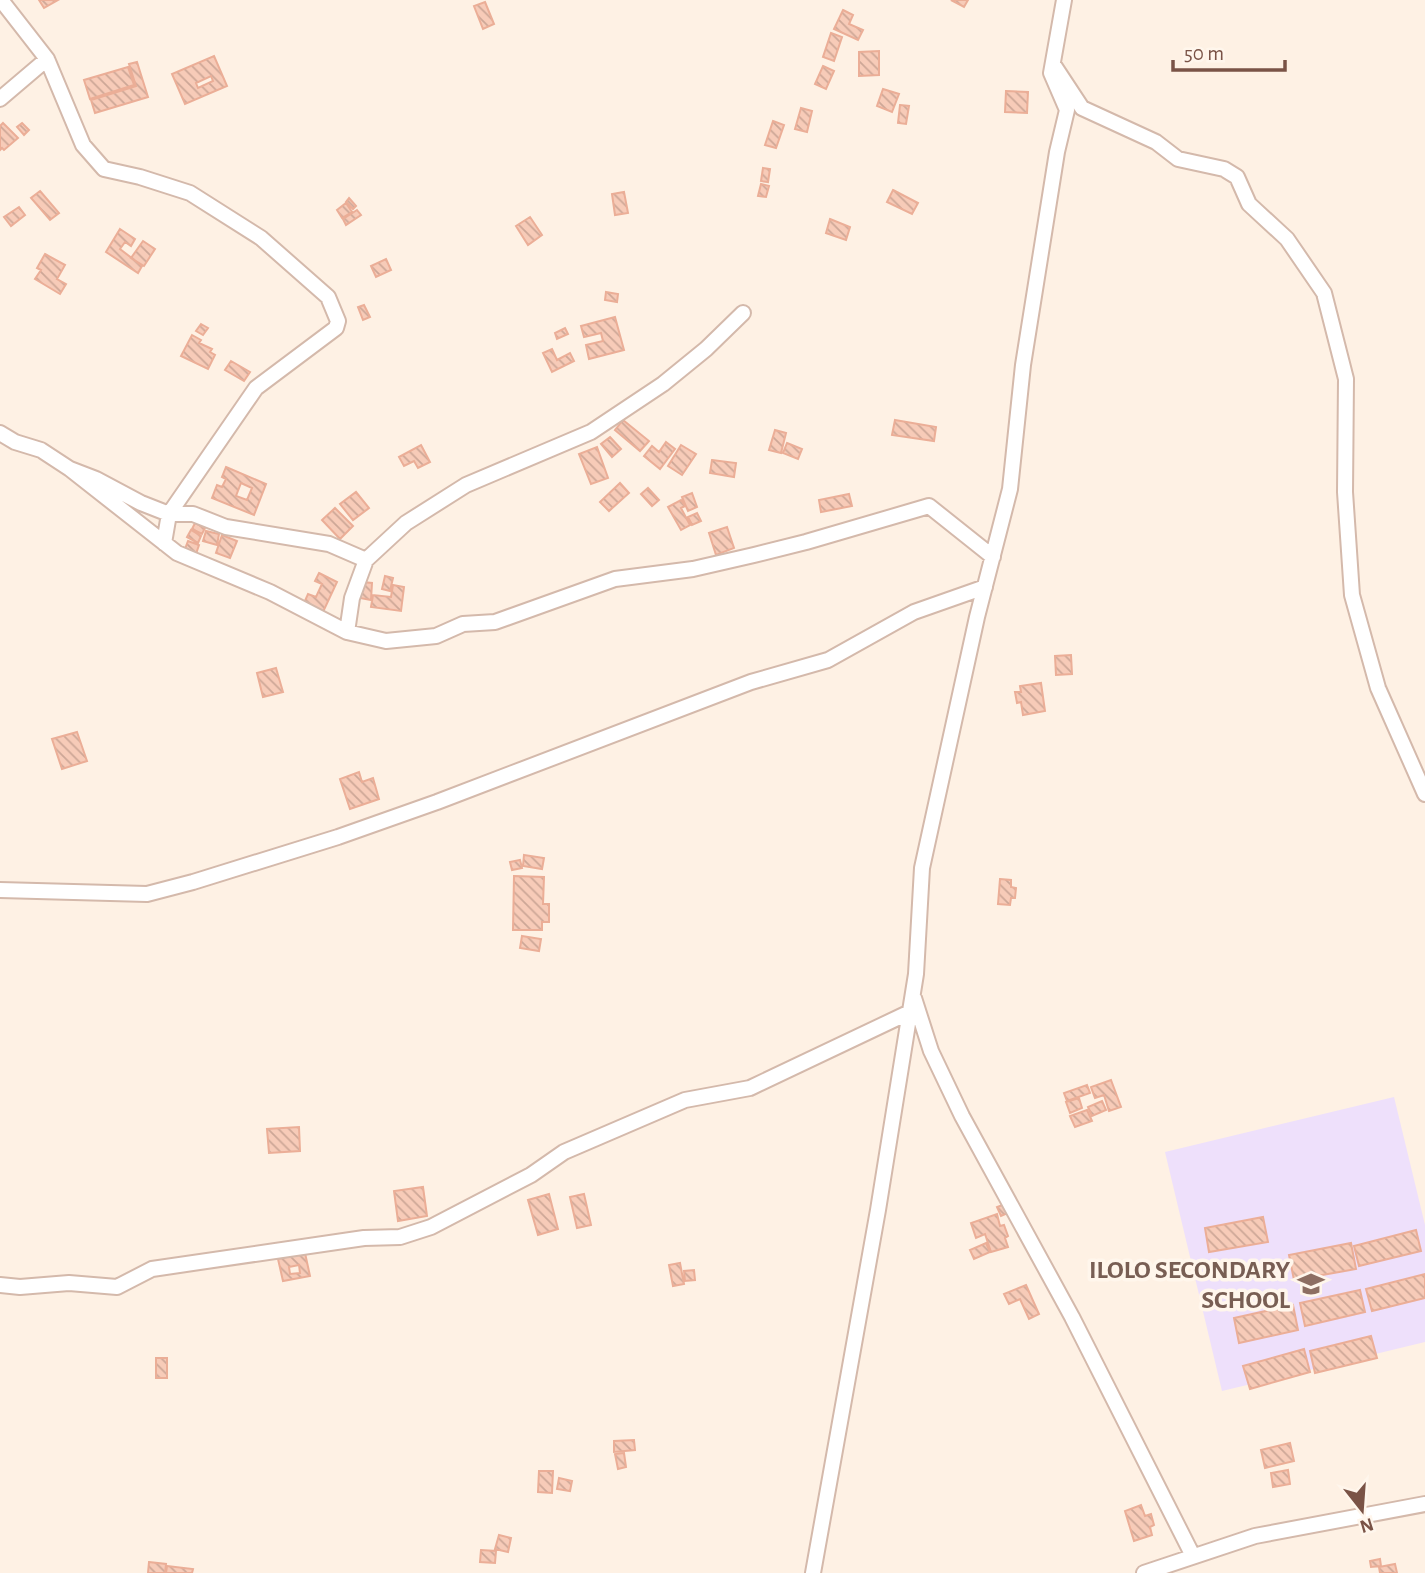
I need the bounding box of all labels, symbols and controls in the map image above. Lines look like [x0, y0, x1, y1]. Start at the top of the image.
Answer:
scale bar [1173, 28, 1285, 72]
text: 50 m [1184, 43, 1224, 64]
place label: ILOLO SECONDARY SCHOOL [1089, 1257, 1291, 1313]
school or university icon: ILOLO SECONDARY SCHOOL [1296, 1269, 1326, 1299]
north arrow [1327, 1475, 1397, 1545]
text: N [1357, 1514, 1376, 1536]

